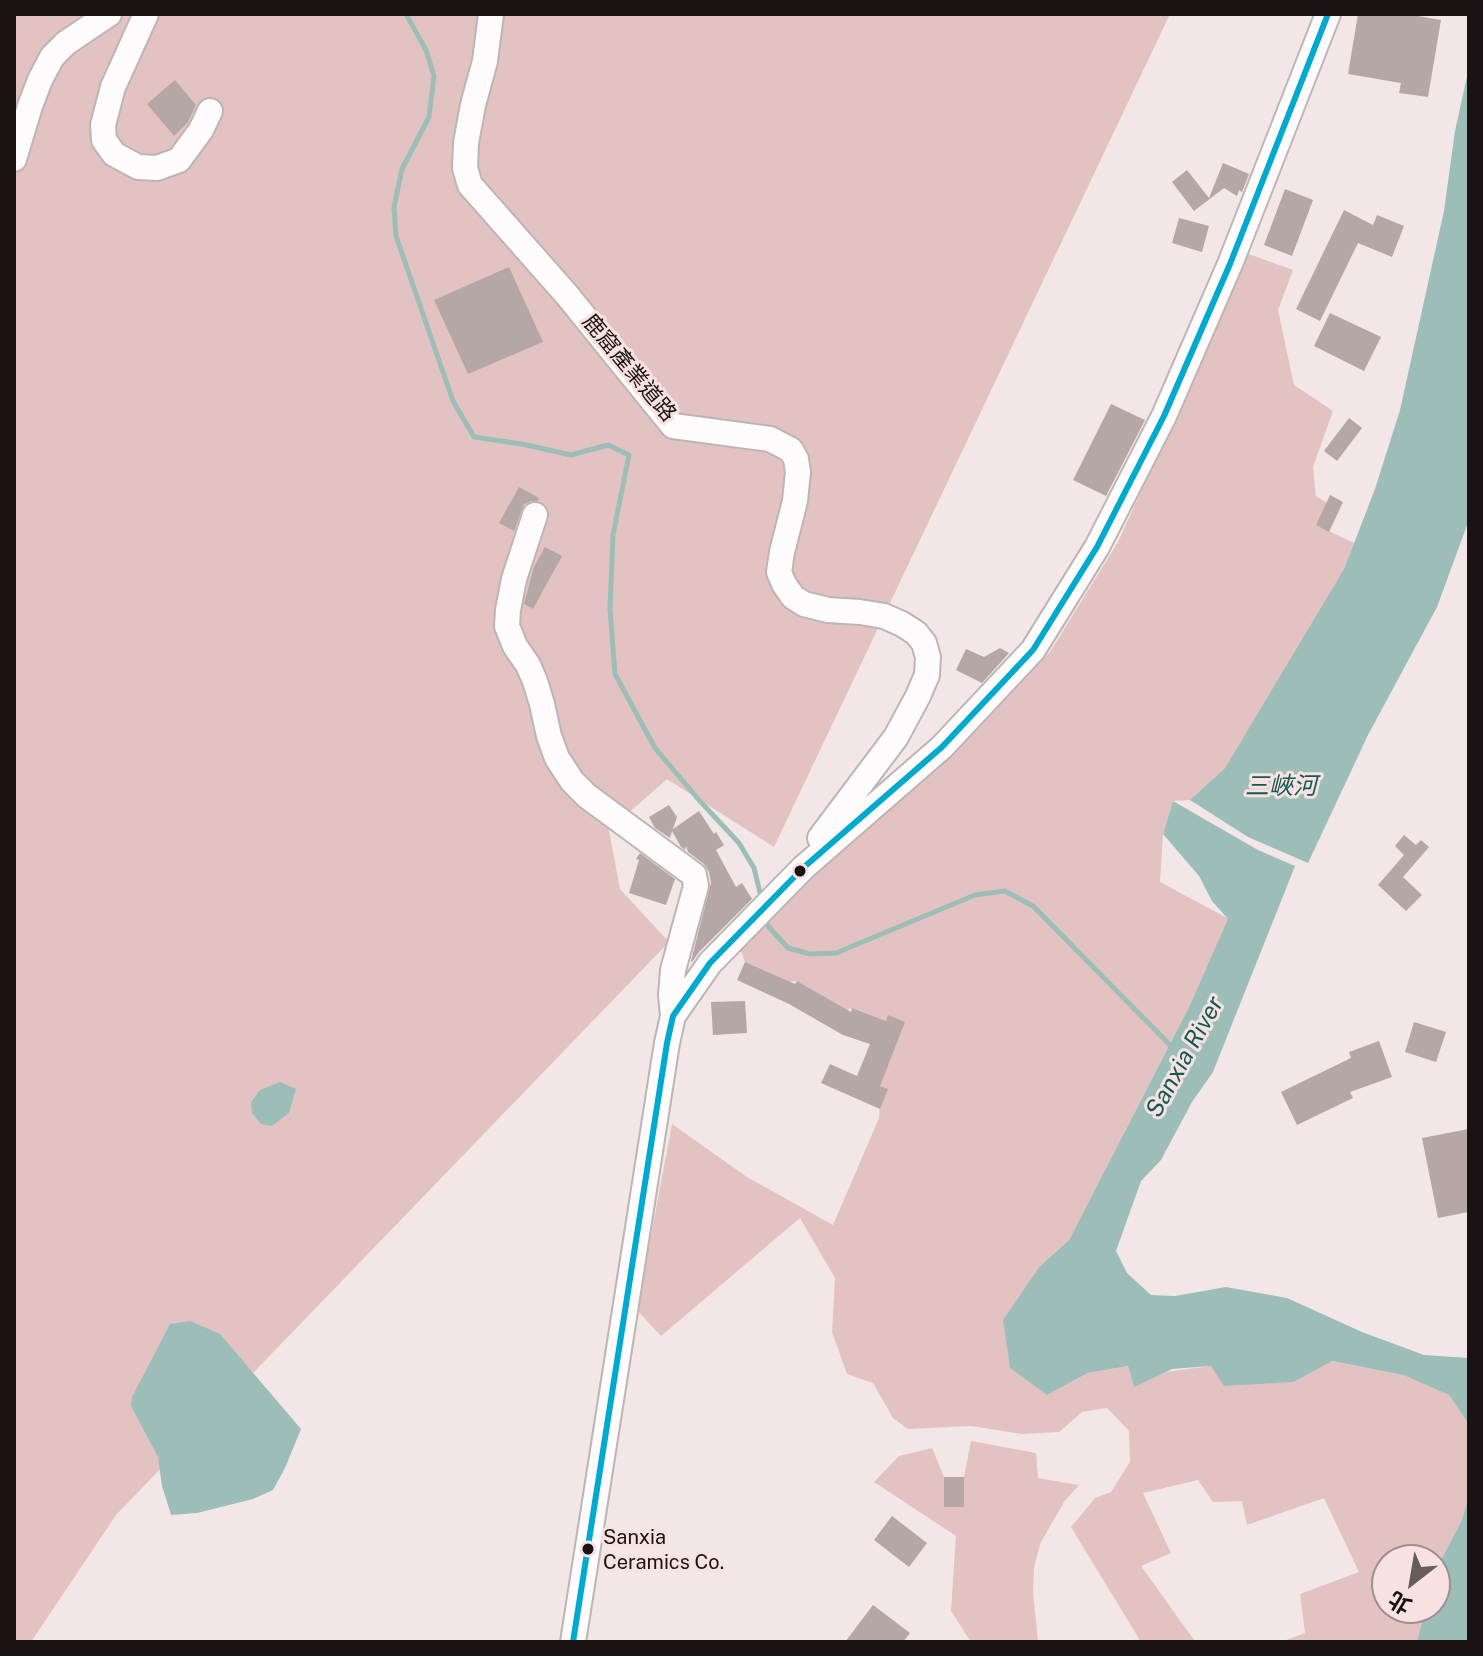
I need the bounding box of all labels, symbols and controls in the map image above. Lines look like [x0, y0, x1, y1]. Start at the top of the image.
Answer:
street label: 鹿窟產業道路 [576, 309, 682, 427]
water label: 三峽河 [1245, 773, 1317, 801]
unlabelled marker [792, 863, 808, 879]
water label: Sanxia River [1140, 992, 1230, 1122]
place label: Sanxia Ceramics Co. [603, 1526, 724, 1573]
marker: Sanxia Ceramics Co. [580, 1541, 596, 1557]
north arrow [1371, 1544, 1451, 1624]
text: 北 [1384, 1586, 1416, 1620]

